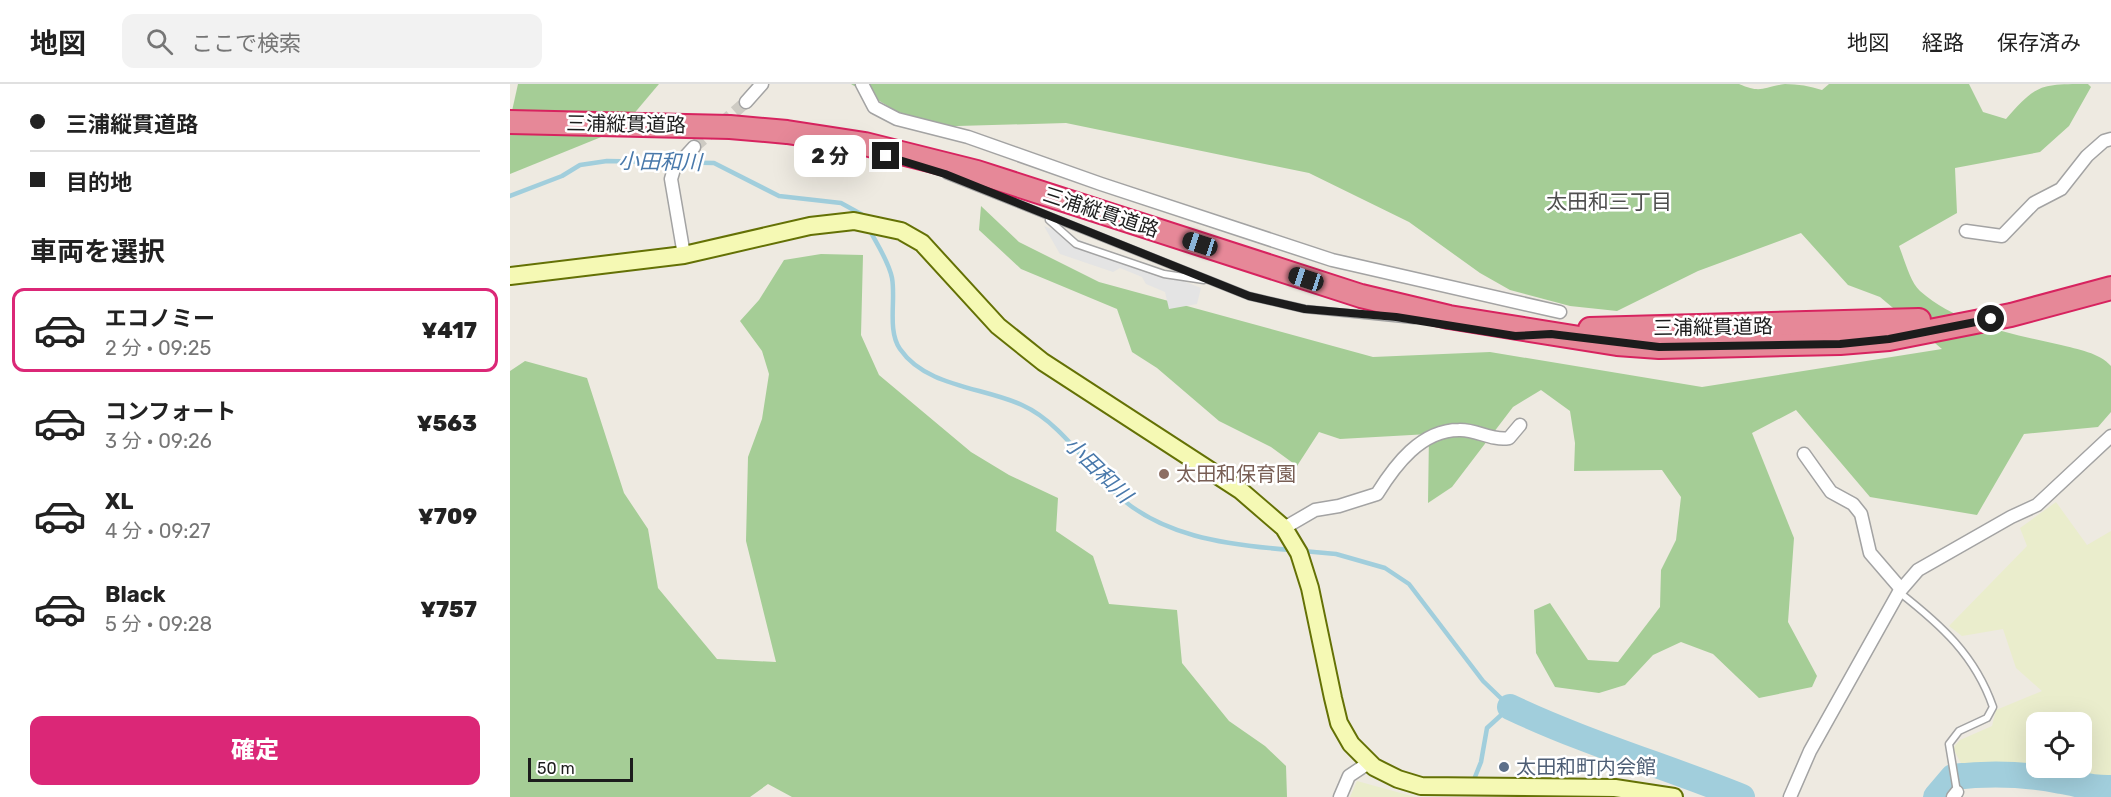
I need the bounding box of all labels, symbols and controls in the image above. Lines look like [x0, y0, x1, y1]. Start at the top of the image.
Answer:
search box [122, 14, 542, 68]
icon: search [143, 25, 176, 58]
text: 地図 [30, 27, 86, 60]
text: ここで検索 [191, 30, 301, 57]
text: 地図 [1847, 30, 1889, 55]
text: 経路 [1922, 30, 1964, 55]
text: 保存済み [1997, 30, 2081, 55]
text: 三浦縦貫道路 [66, 111, 198, 138]
street label: 三浦縦貫道路 [566, 111, 686, 137]
callout: 2 分 [793, 135, 865, 177]
route end [872, 142, 899, 169]
text: 2 分 [811, 144, 849, 168]
water label: 小田和川 [618, 148, 704, 175]
text: 目的地 [66, 169, 132, 196]
street label: 三浦縦貫道路 [1040, 182, 1162, 242]
district label: 太田和三丁目 [1546, 189, 1672, 214]
car [1180, 230, 1220, 258]
text: 車両を選択 [30, 236, 165, 268]
car [1286, 265, 1326, 293]
icon: car [33, 303, 87, 357]
text: エコノミー [105, 305, 215, 332]
route start [1977, 305, 2004, 332]
street label: 三浦縦貫道路 [1653, 314, 1773, 340]
text: ¥417 [421, 317, 477, 344]
text: 2 分 · 09:25 [105, 336, 211, 360]
icon: car [33, 396, 87, 450]
text: コンフォート [105, 398, 236, 425]
text: ¥563 [417, 410, 477, 437]
text: 3 分 · 09:26 [105, 429, 212, 453]
water label: 小田和川 [1059, 431, 1139, 509]
place label: 太田和保育園 [1176, 462, 1296, 486]
marker: 太田和保育園 [1157, 467, 1171, 481]
text: XL [105, 488, 133, 515]
icon: car [33, 489, 87, 543]
text: ¥709 [418, 503, 477, 530]
text: 4 分 · 09:27 [105, 519, 210, 543]
text: Black [105, 581, 166, 608]
icon: car [33, 582, 87, 636]
text: ¥757 [420, 596, 477, 623]
text: 5 分 · 09:28 [105, 612, 212, 636]
map controls [2026, 712, 2092, 778]
button: locate [2026, 712, 2092, 778]
button: 確定 [30, 716, 480, 785]
scale bar [528, 755, 633, 782]
place label: 太田和町内会館 [1516, 755, 1656, 779]
text: 50 m [537, 759, 575, 778]
marker: 太田和町内会館 [1497, 760, 1511, 774]

